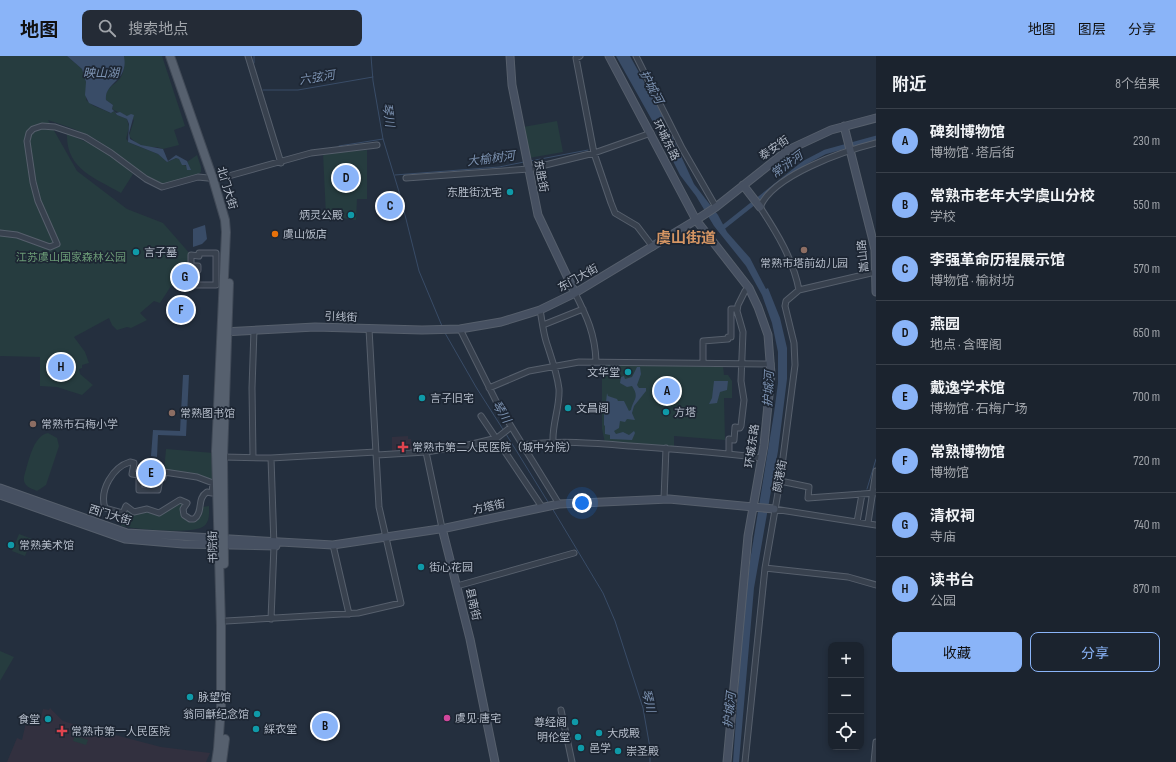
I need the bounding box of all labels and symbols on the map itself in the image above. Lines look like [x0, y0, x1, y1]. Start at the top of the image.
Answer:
water label: 映山湖 [83, 66, 121, 81]
water label: 六弦河 [298, 67, 338, 88]
water label: 护城河 [636, 68, 667, 108]
water label: 琴川 [379, 102, 397, 130]
street label: 环城东路 [650, 117, 682, 163]
street label: 泰安街 [757, 133, 791, 163]
water label: 常浒河 [768, 147, 808, 182]
water label: 大榆树河 [466, 148, 518, 169]
street label: 东胜街 [531, 159, 551, 193]
pin: D [333, 163, 359, 193]
street label: 北门大街 [214, 165, 240, 211]
place label: 东胜街沈宅 [447, 186, 502, 199]
marker: 东胜街沈宅 [505, 187, 515, 197]
pin: C [377, 191, 403, 221]
place label: 炳灵公殿 [299, 209, 343, 222]
marker: 炳灵公殿 [346, 210, 356, 220]
place label: 虞山饭店 [283, 228, 327, 241]
marker: 虞山饭店 [270, 229, 280, 239]
district label: 虞山街道 [656, 229, 716, 248]
street label: 嵩山路 [855, 239, 871, 273]
marker: 常熟市塔前幼儿园 [799, 245, 809, 255]
place label: 言子墓 [144, 246, 177, 259]
marker: 言子墓 [131, 247, 141, 257]
park label: 江苏虞山国家森林公园 [16, 251, 126, 264]
place label: 常熟市塔前幼儿园 [760, 257, 848, 270]
pin: G [172, 262, 198, 292]
street label: 东门大街 [556, 262, 600, 294]
pin: F [168, 295, 194, 325]
street label: 引线街 [324, 310, 358, 324]
pin: H [48, 352, 74, 382]
place label: 文华堂 [587, 366, 620, 379]
marker: 文华堂 [623, 367, 633, 377]
water label: 护城河 [761, 369, 778, 407]
pin: A [654, 376, 680, 406]
place label: 言子旧宅 [430, 392, 474, 405]
marker: 言子旧宅 [417, 393, 427, 403]
water label: 琴川 [488, 398, 515, 428]
place label: 文昌阁 [576, 402, 609, 415]
marker: 文昌阁 [563, 403, 573, 413]
place label: 方塔 [674, 406, 696, 419]
place label: 常熟图书馆 [180, 407, 235, 420]
marker: 方塔 [661, 407, 671, 417]
marker: 常熟图书馆 [167, 408, 177, 418]
place label: 常熟市石梅小学 [41, 418, 118, 431]
marker: 常熟市石梅小学 [28, 419, 38, 429]
street label: 环城东路 [743, 423, 761, 469]
marker: 常熟市第二人民医院（城中分院） [397, 441, 409, 453]
place label: 常熟市第二人民医院（城中分院） [412, 441, 577, 454]
pin: E [138, 458, 164, 488]
street label: 颜港街 [771, 459, 789, 493]
your location [572, 493, 592, 513]
street label: 方塔街 [472, 497, 506, 517]
street label: 西门大街 [87, 502, 133, 528]
street label: 书院街 [206, 530, 220, 564]
place label: 常熟美术馆 [19, 539, 74, 552]
marker: 常熟美术馆 [6, 540, 16, 550]
place label: 街心花园 [429, 561, 473, 574]
marker: 街心花园 [416, 562, 426, 572]
street label: 县南街 [463, 586, 483, 622]
water label: 琴川 [638, 688, 659, 716]
water label: 护城河 [721, 689, 740, 729]
place label: 脉望馆 [198, 691, 231, 704]
marker: 脉望馆 [185, 692, 195, 702]
place label: 翁同龢纪念馆 [183, 708, 249, 721]
marker: 翁同龢纪念馆 [252, 709, 262, 719]
pin: B [312, 711, 338, 741]
place label: 虞见·唐宅 [455, 712, 501, 725]
place label: 食堂 [18, 713, 40, 726]
marker: 虞见·唐宅 [442, 713, 452, 723]
marker: 食堂 [43, 714, 53, 724]
place label: 尊经阁 [534, 716, 567, 729]
marker: 尊经阁 [570, 717, 580, 727]
place label: 綵衣堂 [264, 723, 297, 736]
marker: 綵衣堂 [251, 724, 261, 734]
marker: 常熟市第一人民医院 [56, 725, 68, 737]
place label: 常熟市第一人民医院 [71, 725, 170, 738]
place label: 大成殿 [607, 727, 640, 740]
marker: 大成殿 [594, 728, 604, 738]
place label: 明伦堂 [537, 731, 570, 744]
marker: 明伦堂 [573, 732, 583, 742]
place label: 邑学 [589, 742, 611, 755]
marker: 邑学 [576, 743, 586, 753]
place label: 崇圣殿 [626, 745, 659, 758]
marker: 崇圣殿 [613, 746, 623, 756]

